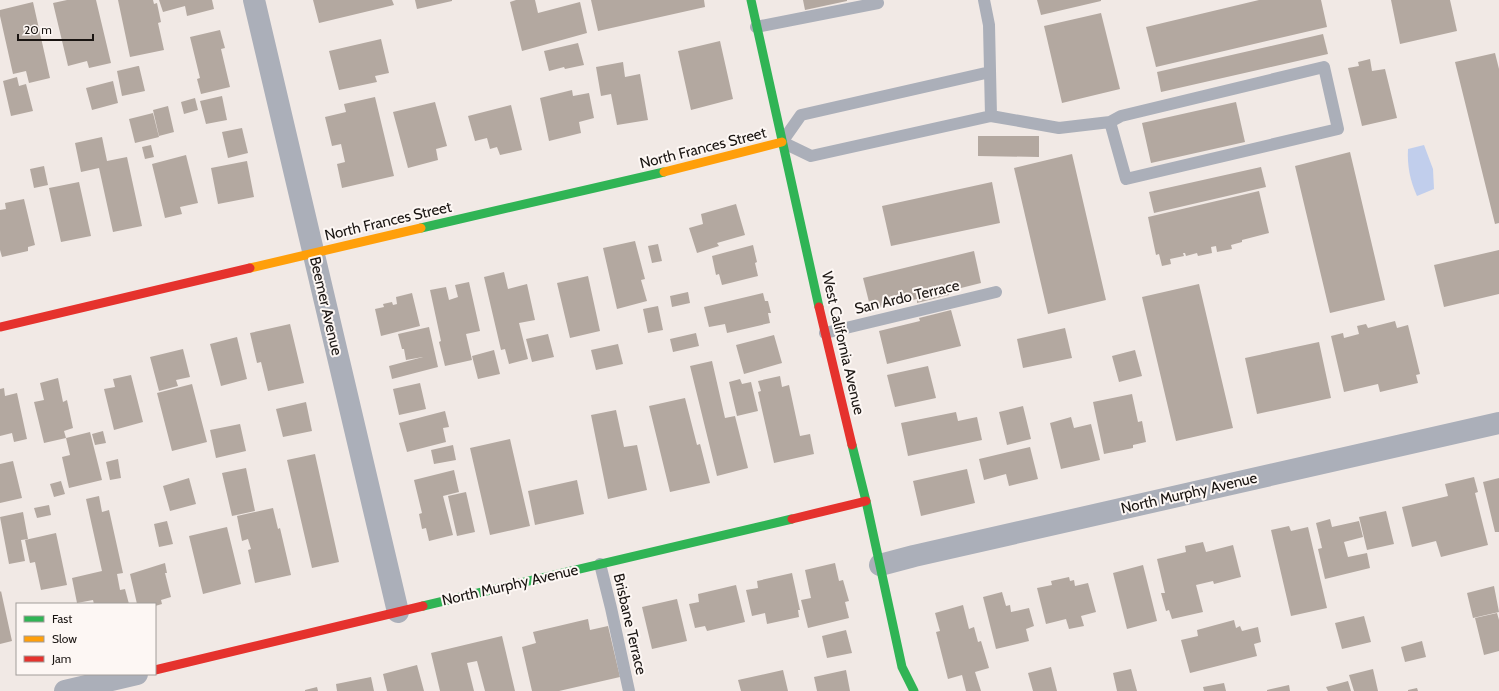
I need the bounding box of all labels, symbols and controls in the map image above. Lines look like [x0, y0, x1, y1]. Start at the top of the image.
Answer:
scale bar [18, 16, 93, 42]
text: 20 m [24, 22, 52, 37]
street label: North Frances Street [638, 124, 768, 172]
street label: North Frances Street [323, 198, 453, 244]
street label: Beemer Avenue [306, 255, 346, 357]
street label: West California Avenue [818, 270, 868, 417]
street label: San Ardo Terrace [853, 276, 961, 318]
street label: North Murphy Avenue [1119, 468, 1259, 517]
street label: North Murphy Avenue [440, 560, 580, 609]
street label: Brisbane Terrace [610, 572, 650, 677]
legend [16, 603, 156, 675]
text: Fast [52, 611, 72, 626]
text: Slow [52, 631, 77, 646]
text: Jam [51, 651, 71, 666]

